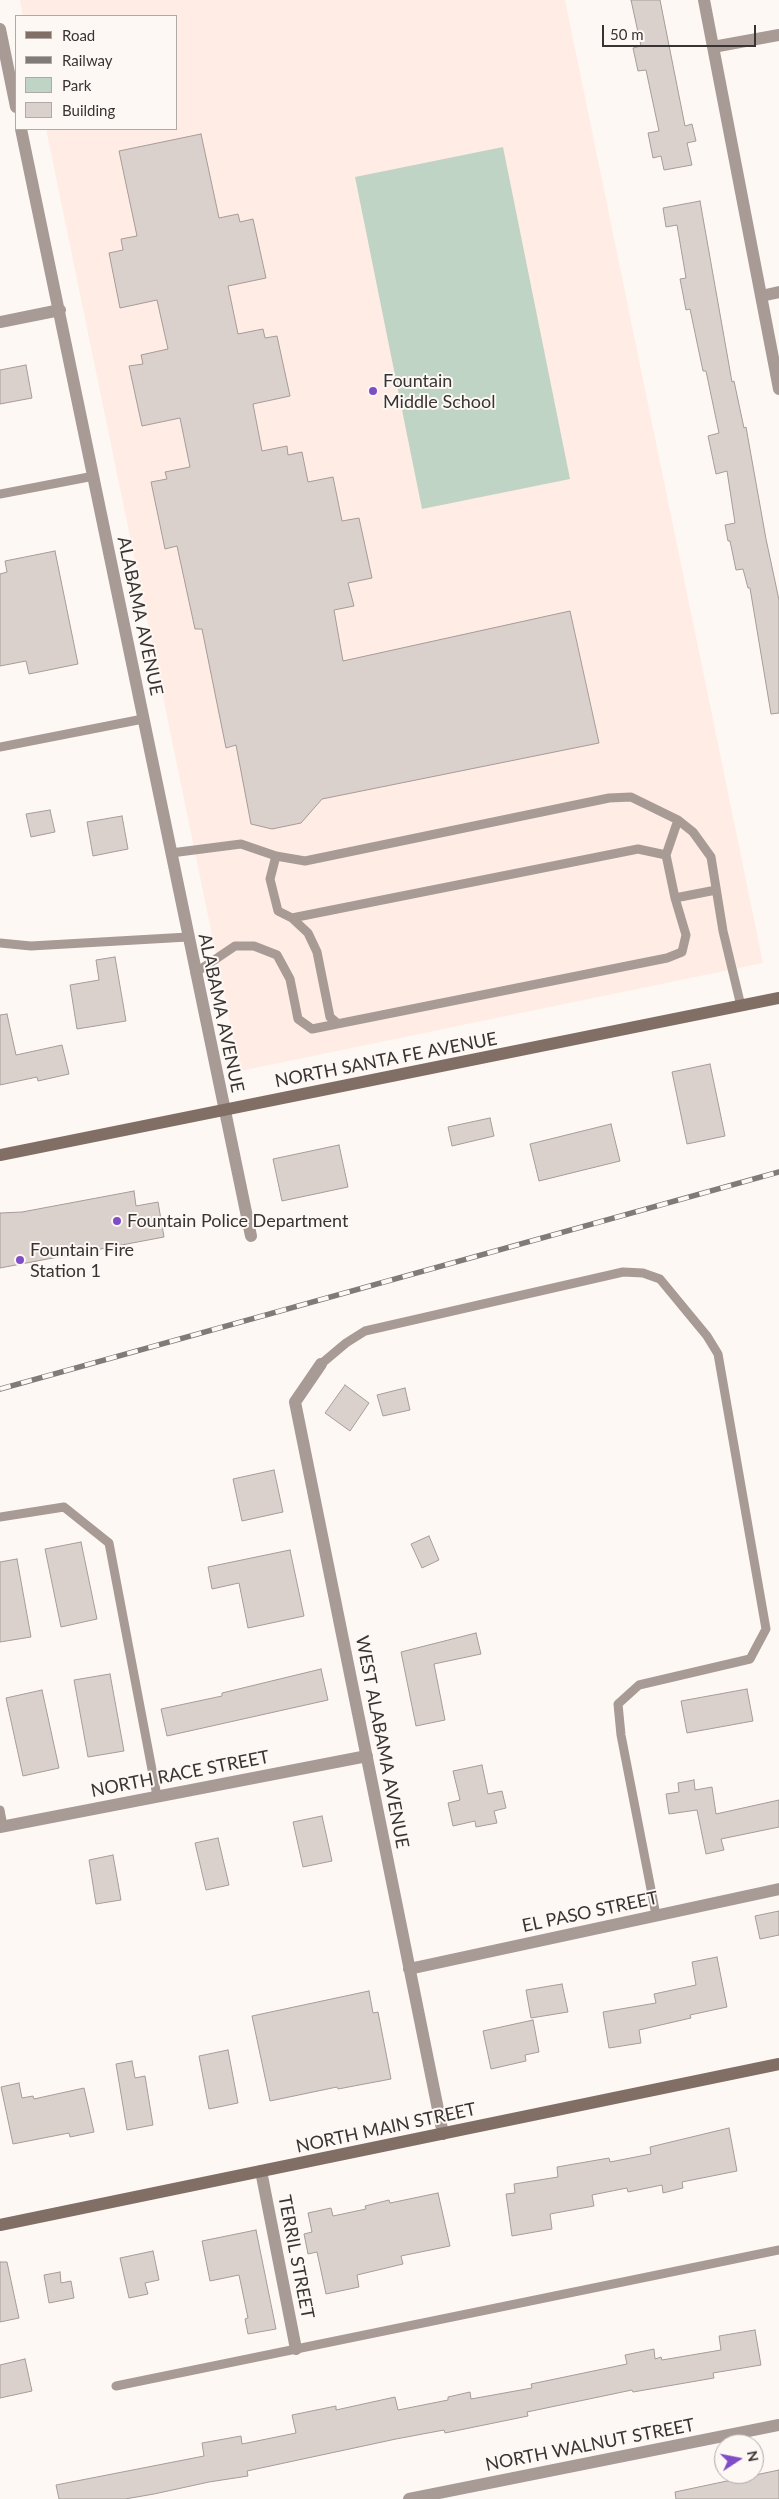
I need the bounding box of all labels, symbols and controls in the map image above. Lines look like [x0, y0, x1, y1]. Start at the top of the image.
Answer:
legend [15, 15, 178, 130]
scale bar [604, 15, 758, 47]
text: 50 m [610, 25, 644, 43]
text: Road [62, 26, 95, 44]
text: Railway [62, 51, 113, 69]
text: Park [62, 76, 91, 94]
text: Building [62, 101, 115, 119]
place label: Fountain Middle School [383, 370, 495, 412]
marker: Fountain Middle School [367, 385, 379, 397]
street label: ALABAMA AVENUE [113, 535, 167, 697]
street label: ALABAMA AVENUE [194, 932, 248, 1094]
street label: NORTH SANTA FE AVENUE [273, 1028, 499, 1092]
place label: Fountain Police Department [127, 1210, 348, 1232]
marker: Fountain Police Department [111, 1215, 123, 1227]
place label: Fountain Fire Station 1 [30, 1239, 134, 1282]
marker: Fountain Fire Station 1 [14, 1254, 26, 1266]
street label: WEST ALABAMA AVENUE [351, 1634, 413, 1850]
street label: NORTH RACE STREET [89, 1746, 271, 1802]
street label: EL PASO STREET [520, 1887, 660, 1937]
street label: NORTH MAIN STREET [294, 2098, 478, 2158]
street label: TERRIL STREET [273, 2193, 319, 2321]
street label: NORTH WALNUT STREET [484, 2414, 696, 2476]
north arrow [714, 2434, 764, 2484]
text: N [744, 2449, 763, 2463]

